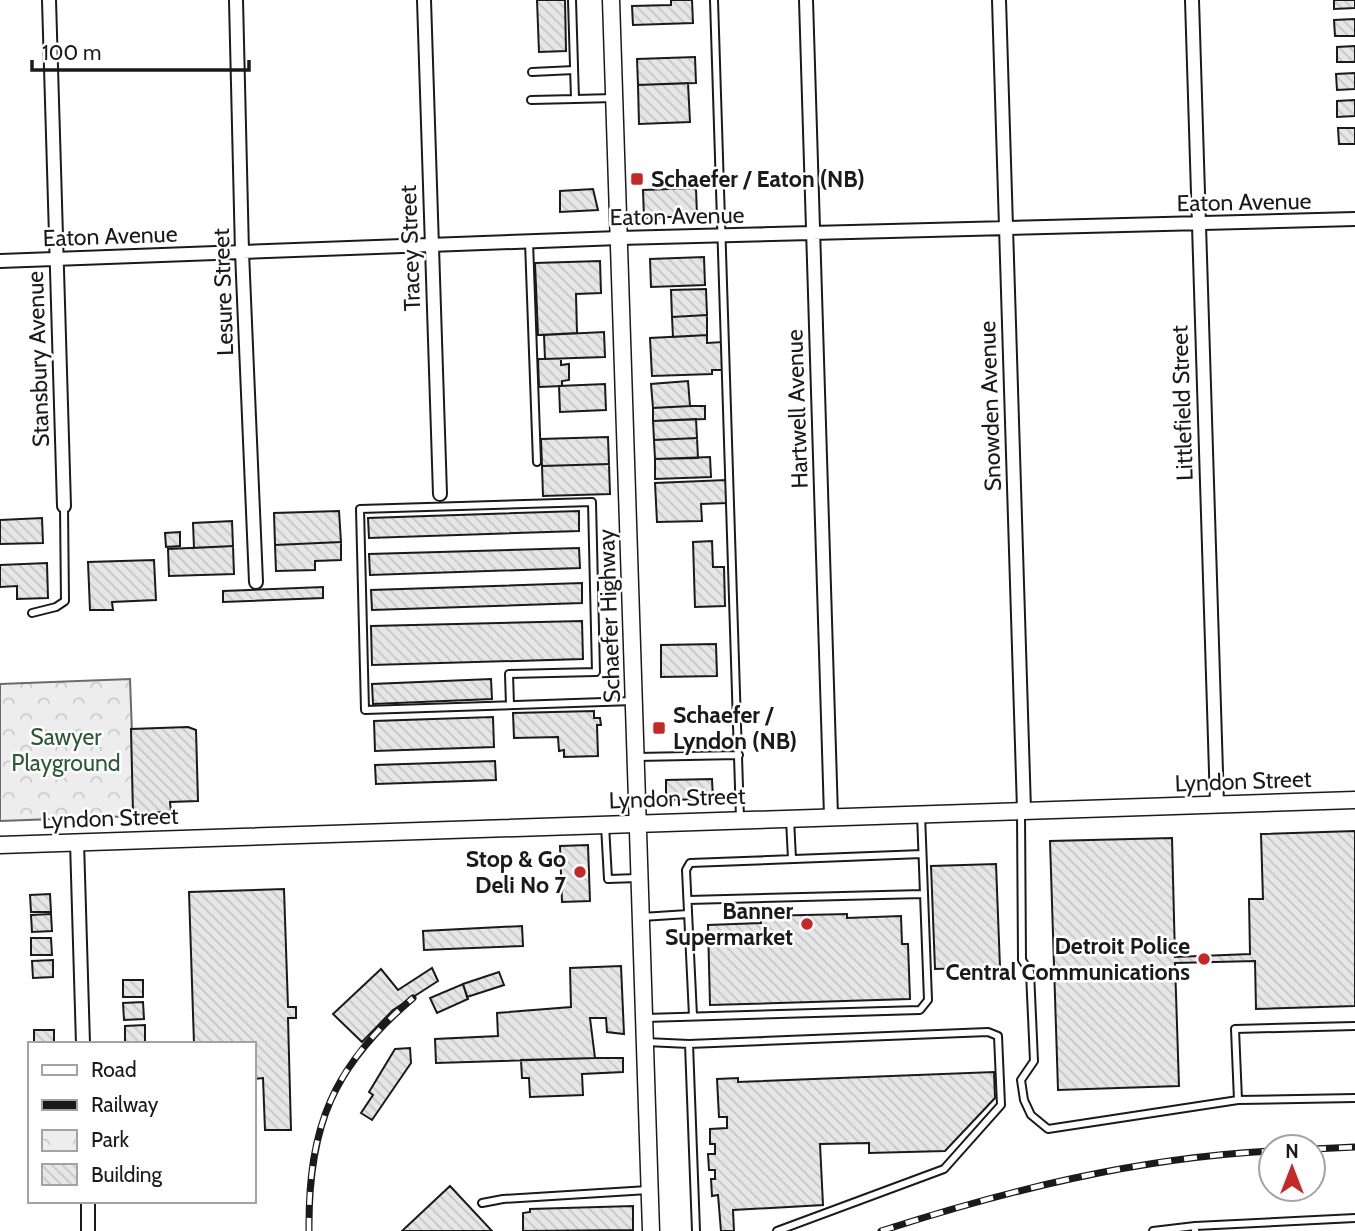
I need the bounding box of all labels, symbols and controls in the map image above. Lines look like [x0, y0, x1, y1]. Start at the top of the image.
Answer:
scale bar [32, 28, 248, 72]
text: 100 m [42, 40, 101, 65]
place label: Schaefer / Eaton (NB) [651, 165, 865, 193]
marker: Schaefer / Eaton (NB) [629, 171, 645, 187]
street label: Tracey Street [394, 184, 426, 312]
street label: Eaton Avenue [1176, 187, 1312, 217]
street label: Eaton Avenue [609, 201, 745, 231]
street label: Eaton Avenue [42, 220, 178, 252]
street label: Lesure Street [207, 227, 239, 356]
street label: Stansbury Avenue [21, 270, 55, 447]
street label: Snowden Avenue [973, 320, 1007, 492]
street label: Littlefield Street [1165, 325, 1199, 481]
street label: Hartwell Avenue [780, 329, 814, 489]
street label: Schaefer Highway [592, 528, 626, 704]
place label: Schaefer / Lyndon (NB) [673, 701, 797, 755]
marker: Schaefer / Lyndon (NB) [651, 720, 667, 736]
park label: Sawyer Playground [11, 723, 121, 777]
street label: Lyndon Street [1174, 765, 1312, 797]
street label: Lyndon Street [608, 782, 746, 814]
street label: Lyndon Street [41, 802, 179, 834]
place label: Stop & Go Deli No 7 [466, 845, 566, 899]
marker: Stop & Go Deli No 7 [572, 864, 588, 880]
place label: Banner Supermarket [665, 897, 793, 951]
marker: Banner Supermarket [799, 916, 815, 932]
place label: Detroit Police Central Communications [945, 932, 1190, 986]
marker: Detroit Police Central Communications [1196, 951, 1212, 967]
legend [28, 1042, 256, 1203]
text: Road [91, 1057, 137, 1082]
text: Railway [91, 1092, 159, 1117]
text: Park [91, 1127, 129, 1152]
north arrow [1257, 1133, 1327, 1203]
text: N [1285, 1140, 1299, 1163]
text: Building [91, 1162, 163, 1187]

